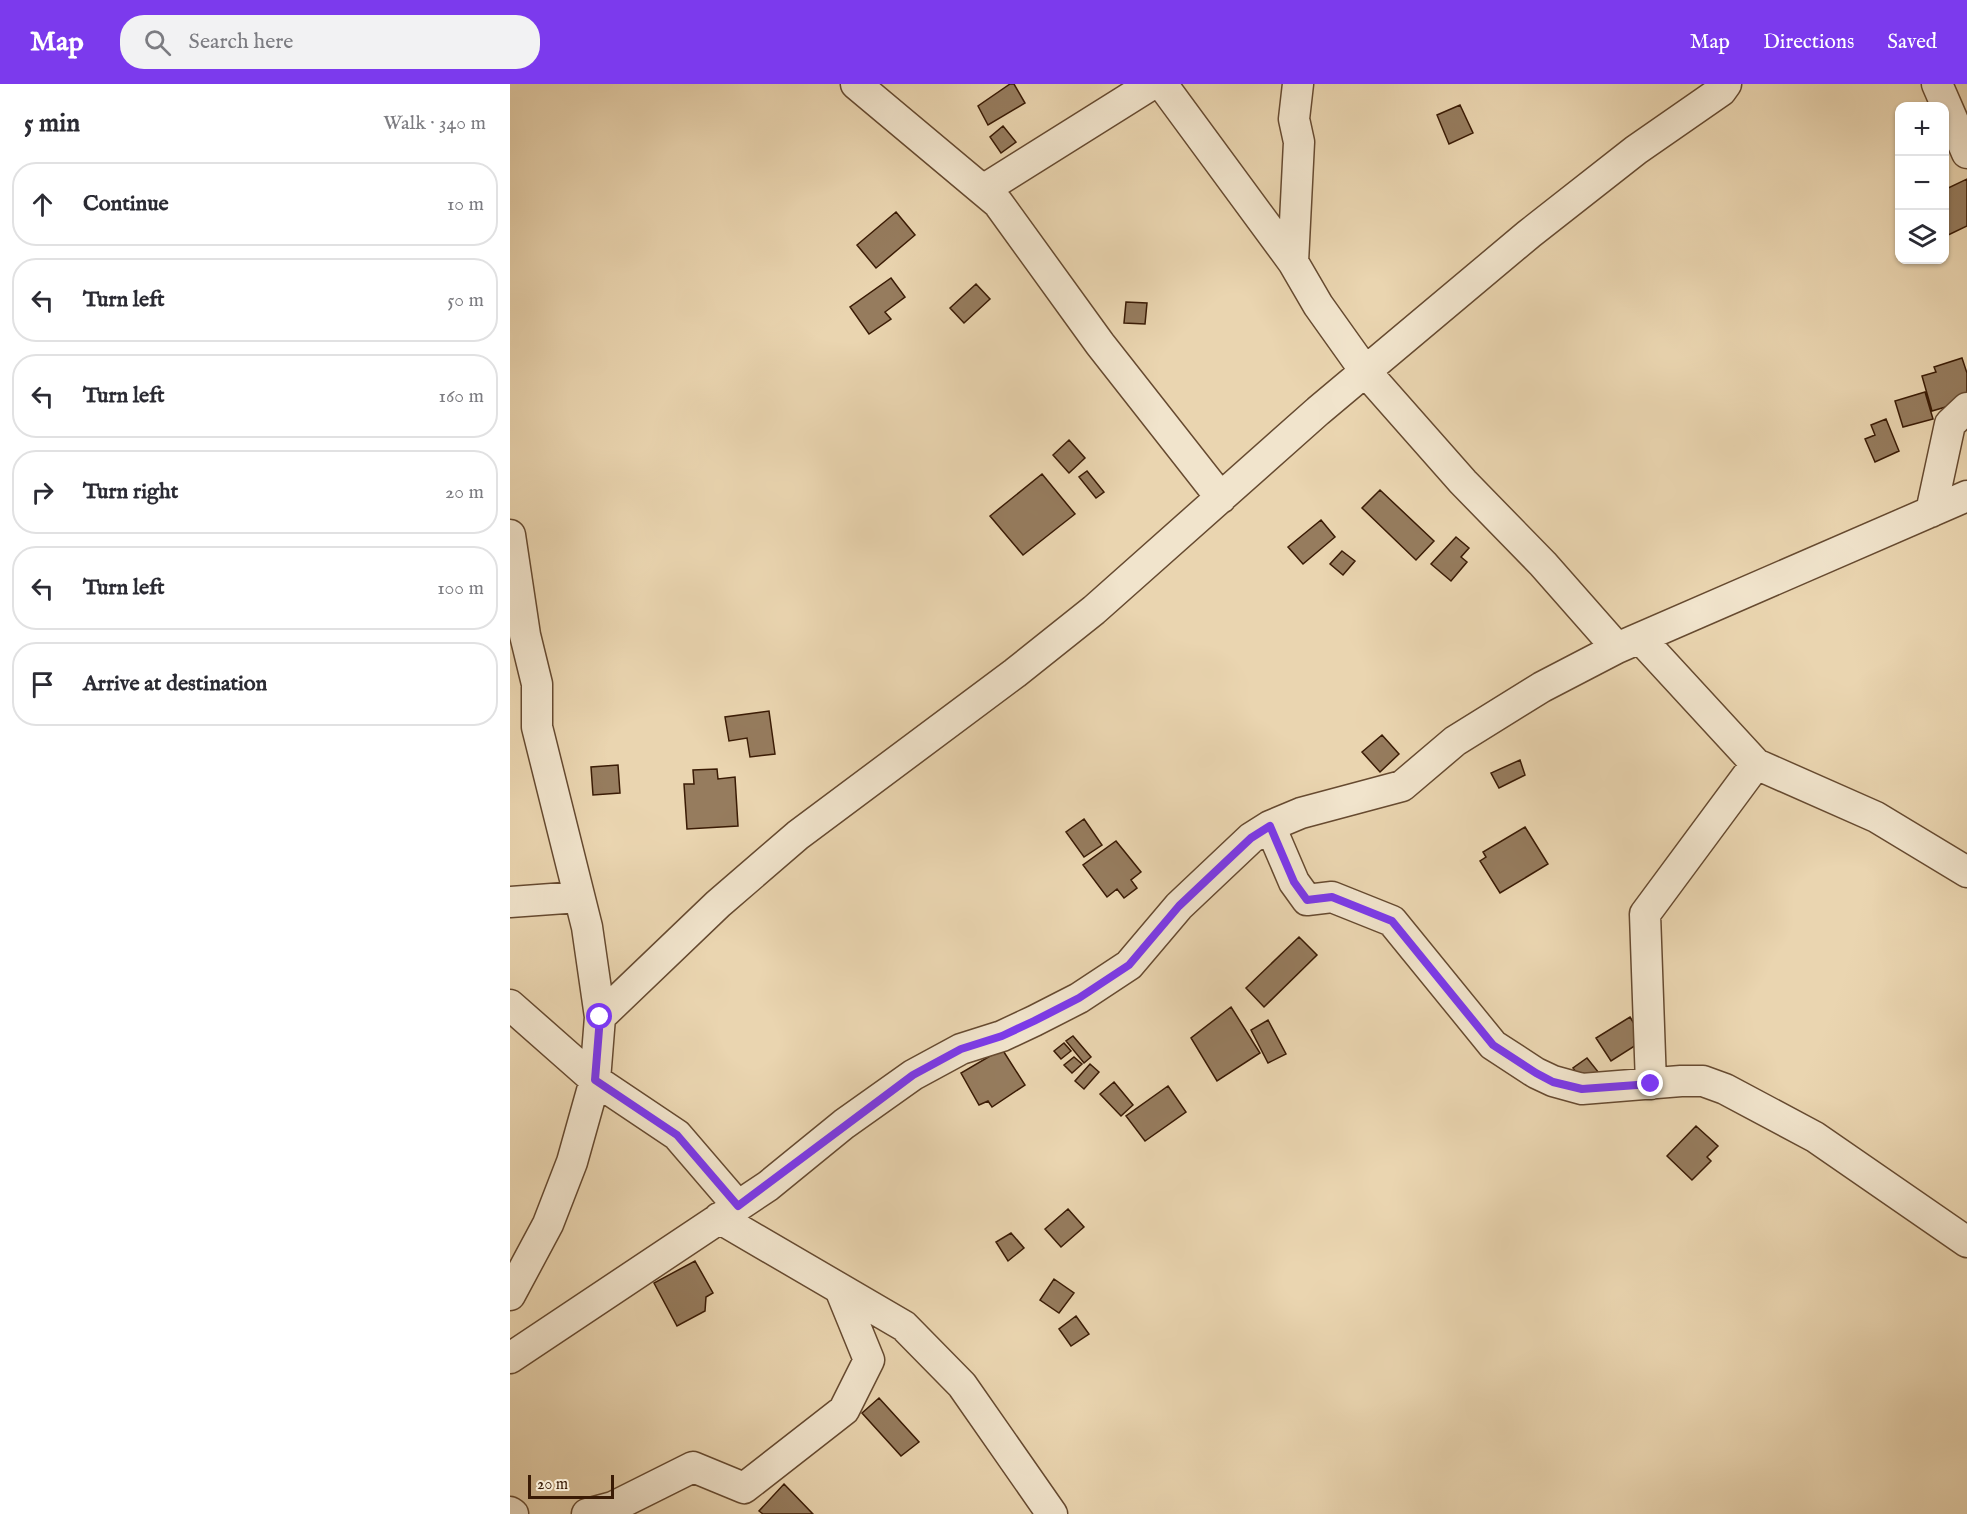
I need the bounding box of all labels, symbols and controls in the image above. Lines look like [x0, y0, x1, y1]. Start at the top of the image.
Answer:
search box [120, 15, 540, 69]
text: Map [30, 25, 84, 60]
icon: search [141, 26, 174, 59]
text: Search here [189, 28, 293, 56]
text: Map [1690, 29, 1730, 56]
text: Directions [1763, 29, 1854, 56]
text: Saved [1887, 29, 1937, 56]
map controls [1895, 102, 1949, 264]
button: + [1895, 102, 1949, 156]
text: 5 min [24, 107, 80, 140]
text: Walk · 340 m [383, 111, 486, 136]
button: − [1895, 156, 1949, 210]
icon: ahead [26, 188, 59, 221]
text: Continue [83, 190, 169, 218]
text: 10 m [447, 192, 484, 217]
button: layers [1895, 210, 1949, 264]
icon: left [26, 284, 59, 317]
text: Turn left [83, 286, 165, 314]
text: 50 m [447, 288, 484, 313]
icon: left [26, 380, 59, 413]
text: Turn left [83, 382, 165, 410]
text: 160 m [438, 384, 484, 409]
icon: right [26, 476, 59, 509]
text: Turn right [83, 478, 178, 506]
text: 20 m [445, 480, 484, 505]
icon: left [26, 572, 59, 605]
text: Turn left [83, 574, 165, 602]
text: 100 m [437, 576, 484, 601]
icon: arrive [26, 668, 59, 701]
text: Arrive at destination [83, 670, 267, 698]
route start [586, 1003, 612, 1029]
route end [1637, 1070, 1663, 1096]
scale bar [528, 1472, 614, 1500]
text: 20 m [537, 1475, 568, 1495]

